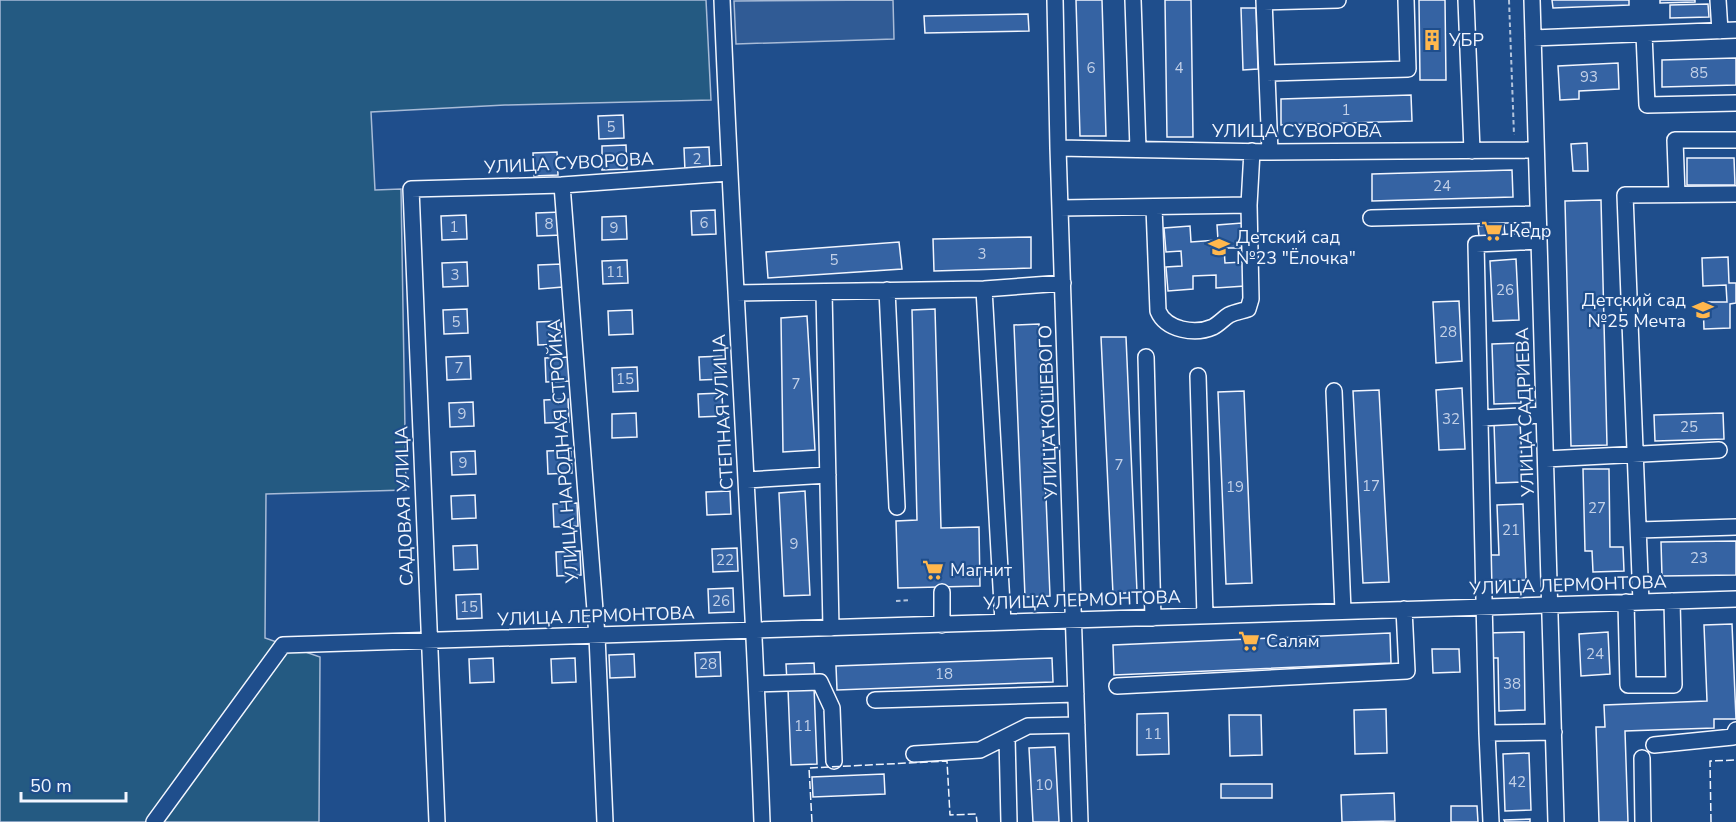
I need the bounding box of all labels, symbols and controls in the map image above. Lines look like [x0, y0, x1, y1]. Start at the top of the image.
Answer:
building icon: УБР [1420, 28, 1444, 52]
place label: УБР [1448, 28, 1484, 52]
house number: 6 [1086, 58, 1096, 78]
house number: 4 [1174, 58, 1184, 78]
house number: 85 [1690, 63, 1708, 83]
house number: 93 [1580, 67, 1598, 87]
house number: 1 [1341, 100, 1351, 120]
house number: 5 [606, 117, 616, 137]
street label: УЛИЦА СУВОРОВА [1211, 119, 1382, 143]
street label: УЛИЦА СУВОРОВА [482, 147, 655, 179]
house number: 2 [692, 149, 702, 169]
house number: 24 [1433, 176, 1451, 196]
house number: 6 [699, 213, 709, 233]
house number: 8 [544, 214, 554, 234]
house number: 1 [449, 217, 459, 237]
house number: 9 [609, 218, 619, 238]
supermarket icon: Кедр [1480, 219, 1504, 243]
place label: Кедр [1509, 219, 1552, 243]
place label: Детский сад №23 "Ёлочка" [1236, 225, 1356, 270]
school or university icon: Детский сад №23 "Ёлочка" [1207, 235, 1231, 259]
house number: 3 [977, 244, 987, 264]
house number: 5 [829, 250, 839, 270]
house number: 11 [606, 262, 624, 282]
house number: 3 [450, 265, 460, 285]
house number: 26 [1496, 280, 1514, 300]
place label: Детский сад №25 Мечта [1582, 288, 1686, 333]
school or university icon: Детский сад №25 Мечта [1691, 298, 1715, 322]
house number: 5 [451, 312, 461, 332]
street label: УЛИЦА НАРОДНАЯ СТРОЙКА [542, 318, 584, 585]
house number: 28 [1439, 322, 1457, 342]
street label: УЛИЦА КОШЕВОГО [1033, 325, 1063, 500]
street label: УЛИЦА САДРИЕВА [1510, 327, 1540, 498]
street label: СТЕПНАЯ УЛИЦА [707, 333, 739, 491]
house number: 7 [454, 358, 464, 378]
house number: 15 [616, 369, 634, 389]
house number: 7 [791, 374, 801, 394]
house number: 9 [457, 404, 467, 424]
house number: 32 [1442, 409, 1460, 429]
house number: 25 [1680, 417, 1698, 437]
street label: САДОВАЯ УЛИЦА [389, 426, 419, 586]
house number: 9 [458, 453, 468, 473]
house number: 7 [1114, 455, 1124, 475]
house number: 17 [1362, 476, 1380, 496]
house number: 19 [1226, 477, 1244, 497]
house number: 27 [1588, 498, 1606, 518]
house number: 21 [1502, 520, 1520, 540]
house number: 9 [789, 534, 799, 554]
house number: 23 [1690, 548, 1708, 568]
house number: 22 [716, 550, 734, 570]
supermarket icon: Магнит [921, 558, 945, 582]
place label: Магнит [950, 558, 1012, 582]
street label: УЛИЦА ЛЕРМОНТОВА [1468, 570, 1667, 600]
street label: УЛИЦА ЛЕРМОНТОВА [982, 585, 1181, 615]
house number: 26 [712, 591, 730, 611]
house number: 15 [460, 597, 478, 617]
street label: УЛИЦА ЛЕРМОНТОВА [496, 601, 695, 631]
supermarket icon: Салям [1237, 629, 1261, 653]
place label: Салям [1266, 629, 1320, 653]
house number: 24 [1586, 644, 1604, 664]
house number: 28 [699, 654, 717, 674]
house number: 18 [935, 664, 953, 684]
house number: 38 [1503, 674, 1521, 694]
house number: 11 [794, 716, 812, 736]
house number: 11 [1144, 724, 1162, 744]
scale bar [21, 765, 126, 803]
house number: 42 [1508, 772, 1526, 792]
text: 50 m [30, 774, 72, 798]
house number: 10 [1035, 775, 1053, 795]

